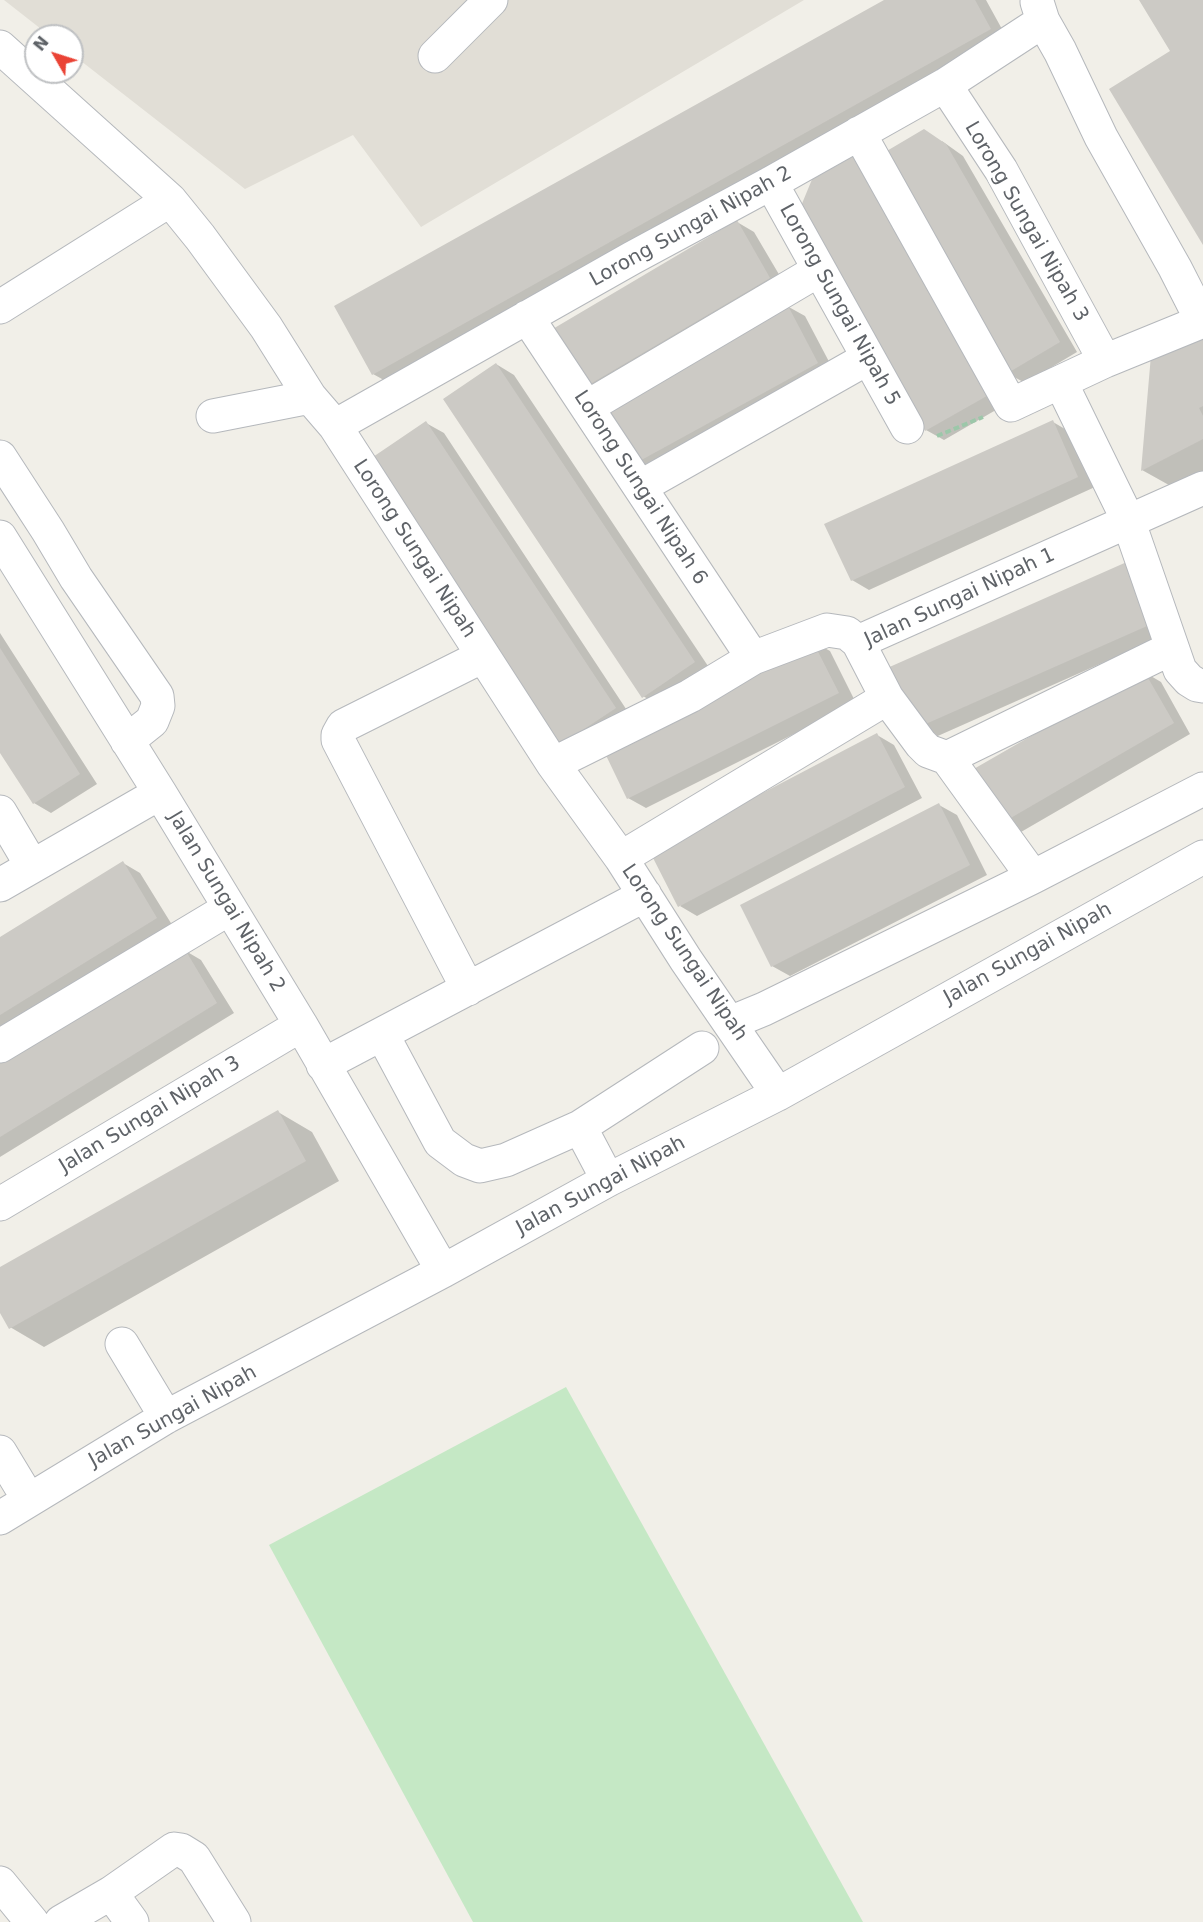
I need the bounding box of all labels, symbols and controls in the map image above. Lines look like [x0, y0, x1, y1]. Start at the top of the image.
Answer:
north arrow [24, 24, 84, 84]
text: N [30, 32, 53, 55]
street label: Lorong Sungai Nipah 3 [959, 118, 1093, 326]
street label: Lorong Sungai Nipah 2 [586, 161, 796, 293]
street label: Lorong Sungai Nipah 5 [773, 200, 905, 410]
street label: Lorong Sungai Nipah 6 [568, 386, 712, 590]
street label: Lorong Sungai Nipah [347, 455, 481, 643]
street label: Jalan Sungai Nipah 1 [861, 543, 1059, 653]
street label: Jalan Sungai Nipah 2 [162, 807, 290, 997]
street label: Lorong Sungai Nipah [616, 860, 752, 1046]
street label: Jalan Sungai Nipah [940, 898, 1116, 1010]
street label: Jalan Sungai Nipah 3 [55, 1051, 245, 1179]
street label: Jalan Sungai Nipah [512, 1131, 690, 1241]
street label: Jalan Sungai Nipah [85, 1361, 261, 1473]

